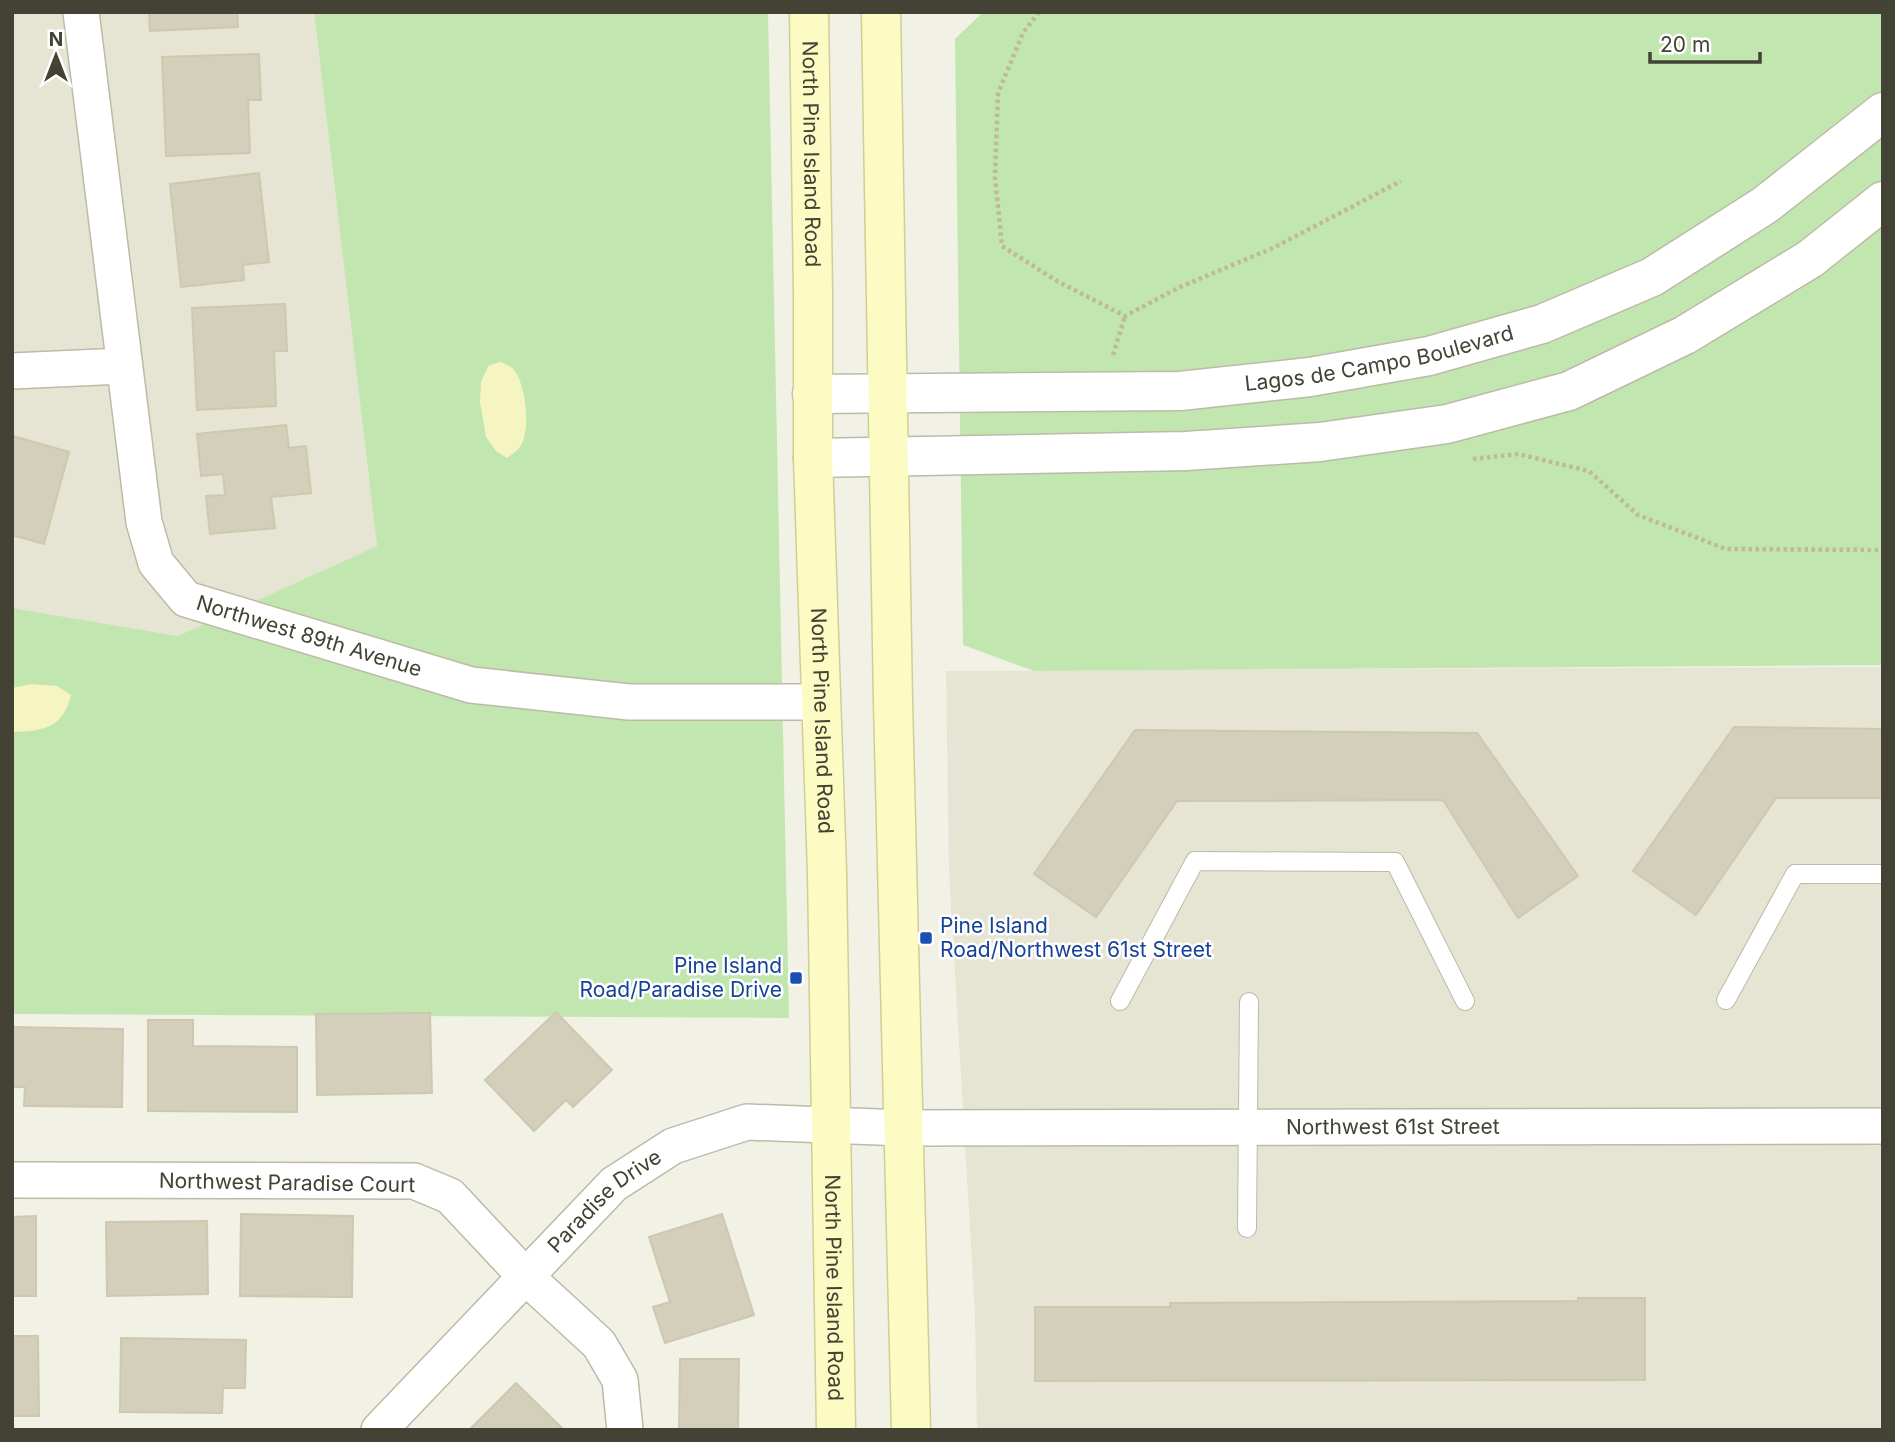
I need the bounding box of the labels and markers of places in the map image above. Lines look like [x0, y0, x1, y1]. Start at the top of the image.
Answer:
place label: Pine Island Road/Northwest 61st Street [940, 913, 1212, 962]
marker: Pine Island Road/Northwest 61st Street [918, 930, 934, 946]
place label: Pine Island Road/Paradise Drive [580, 953, 782, 1002]
marker: Pine Island Road/Paradise Drive [788, 970, 804, 986]

